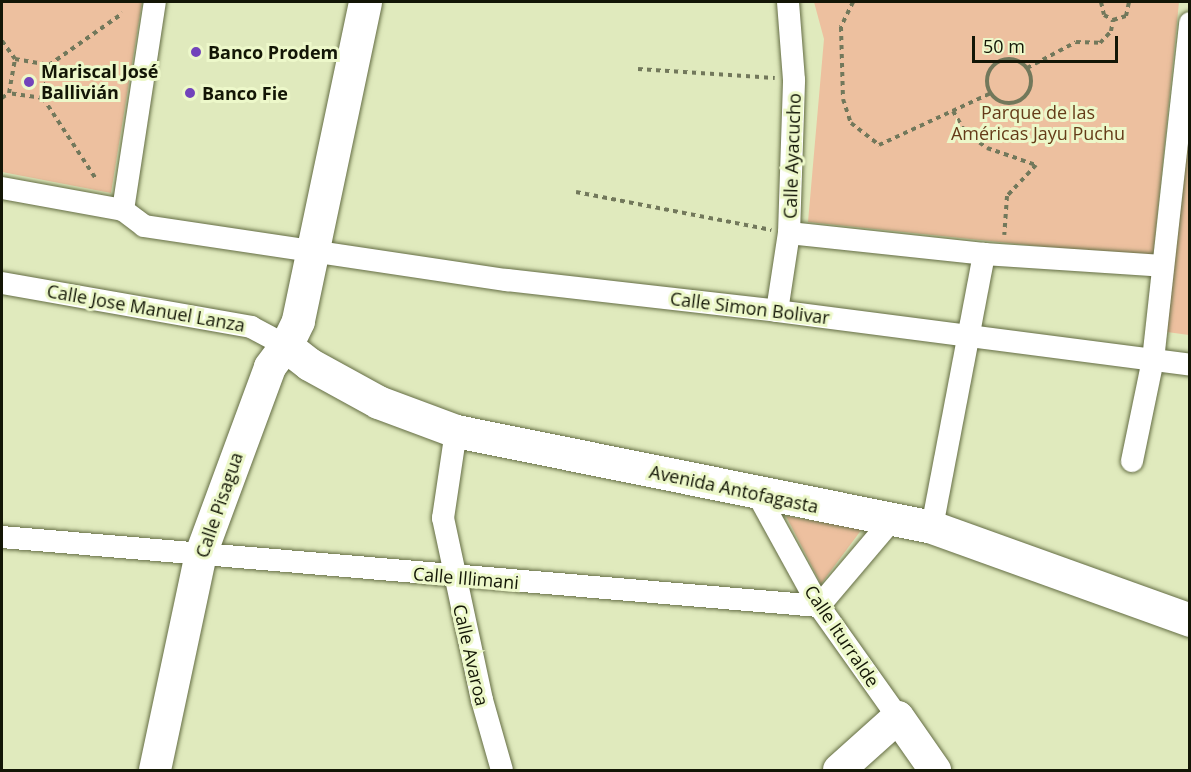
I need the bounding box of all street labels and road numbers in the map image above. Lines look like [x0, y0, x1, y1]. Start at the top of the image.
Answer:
street label: Calle Ayacucho [779, 93, 805, 219]
street label: Calle Jose Manuel Lanza [45, 280, 247, 336]
street label: Calle Simon Bolivar [669, 287, 831, 329]
street label: Calle Pisagua [191, 449, 247, 561]
street label: Avenida Antofagasta [648, 461, 820, 517]
street label: Calle Illimani [412, 563, 520, 593]
street label: Calle Iturralde [800, 581, 884, 691]
street label: Calle Avaroa [449, 602, 493, 708]

